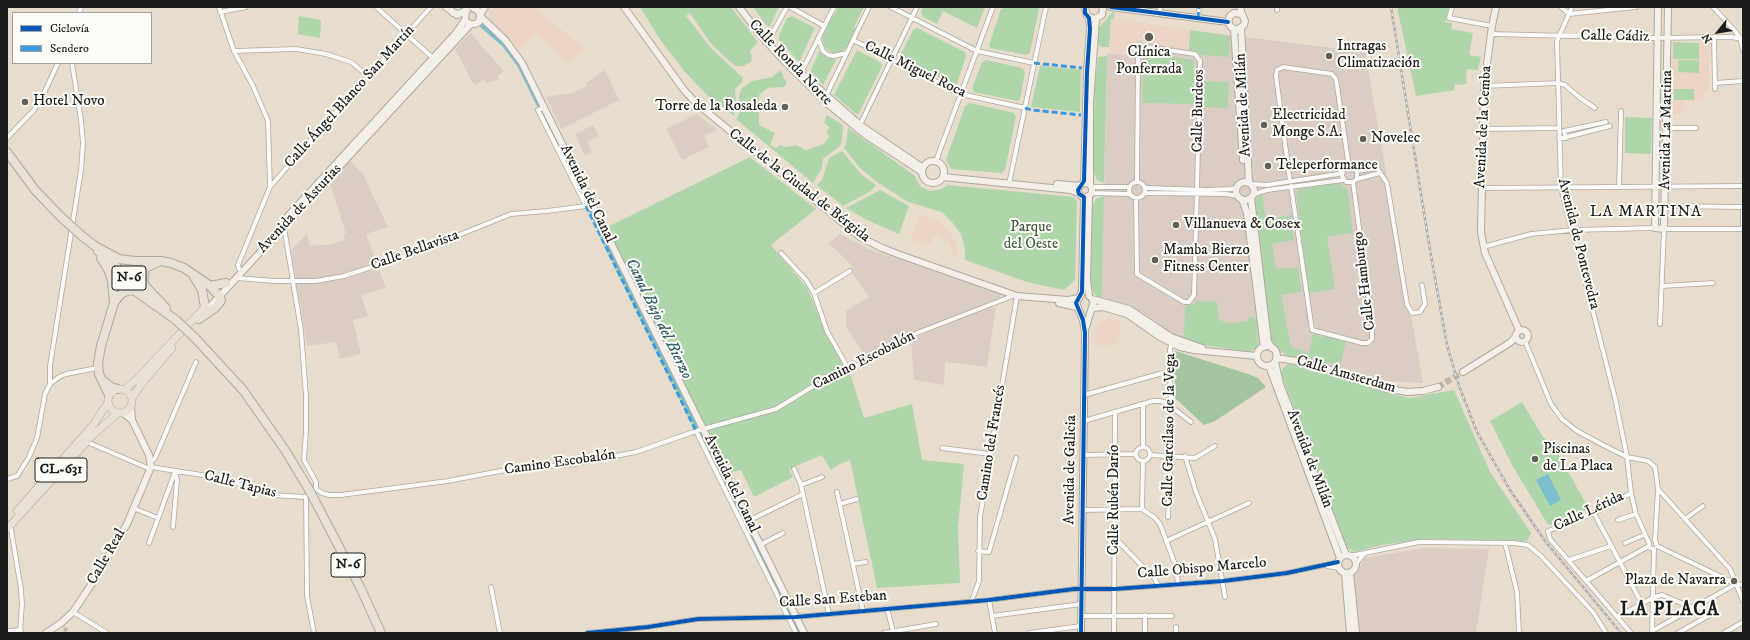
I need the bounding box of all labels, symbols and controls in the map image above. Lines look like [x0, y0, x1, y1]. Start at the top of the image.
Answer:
legend [12, 12, 152, 64]
north arrow [1698, 12, 1738, 52]
street label: Calle Ronda Norte [744, 16, 836, 110]
text: Ciclovía [50, 21, 89, 36]
street label: Calle Ángel Blanco San Martín [281, 22, 419, 172]
street label: Calle Cádiz [1580, 27, 1650, 47]
marker: Clínica Ponferrada [1143, 31, 1155, 43]
text: N [1699, 31, 1716, 45]
street label: Calle Miguel Roca [861, 38, 969, 102]
place label: Intragas Climatización [1337, 38, 1420, 73]
text: Sendero [50, 41, 89, 56]
place label: Clínica Ponferrada [1116, 44, 1182, 79]
marker: Intragas Climatización [1324, 51, 1334, 61]
street label: Avenida de Milán [1232, 53, 1256, 157]
street label: Avenida de la Cemba [1472, 65, 1496, 189]
street label: Calle Burdeos [1189, 69, 1209, 153]
street label: Avenida La Martina [1657, 70, 1677, 190]
place label: Hotel Novo [33, 93, 105, 111]
marker: Hotel Novo [20, 97, 30, 107]
place label: Torre de la Rosaleda [655, 98, 777, 116]
marker: Torre de la Rosaleda [780, 102, 790, 112]
place label: Electricidad Monge S.A. [1272, 107, 1346, 142]
marker: Electricidad Monge S.A. [1259, 120, 1269, 130]
street label: Calle de la Ciudad de Bérgida [725, 125, 873, 247]
place label: Novelec [1371, 130, 1420, 148]
marker: Novelec [1358, 134, 1368, 144]
street label: Avenida del Canal [555, 142, 619, 246]
place label: Teleperformance [1276, 157, 1378, 175]
street label: Avenida de Asturias [254, 161, 346, 257]
marker: Teleperformance [1263, 161, 1273, 171]
street label: Avenida de Pontevedra [1553, 177, 1603, 311]
district label: LA MARTINA [1590, 203, 1702, 223]
place label: Villanueva & Cosex [1184, 216, 1301, 234]
park label: Parque del Oeste [1004, 219, 1058, 254]
marker: Villanueva & Cosex [1171, 220, 1181, 230]
street label: Calle Bellavista [368, 227, 462, 275]
street label: Calle Hamburgo [1350, 231, 1380, 331]
place label: Mamba Bierzo Fitness Center [1163, 242, 1250, 277]
water label: Canal Bajo del Bierzo [620, 255, 696, 383]
marker: Mamba Bierzo Fitness Center [1150, 255, 1160, 265]
road number: N-6 [112, 266, 146, 290]
street label: Camino Escobalón [810, 328, 918, 394]
street label: Calle Amsterdam [1294, 352, 1398, 398]
street label: Calle Garcilaso de la Vega [1160, 353, 1180, 507]
street label: Camino del Francés [974, 384, 1010, 502]
street label: Avenida de Milán [1282, 407, 1336, 511]
street label: Avenida de Galicia [1061, 415, 1081, 525]
street label: Avenida del Canal [699, 432, 763, 536]
place label: Piscinas de La Placa [1543, 441, 1613, 476]
street label: Calle Rubén Darío [1106, 445, 1124, 555]
street label: Camino Escobalón [503, 446, 617, 480]
marker: Piscinas de La Placa [1530, 454, 1540, 464]
road number: CL-631 [35, 458, 87, 482]
street label: Calle Tapias [202, 467, 278, 503]
street label: Calle Lérida [1551, 488, 1627, 536]
street label: Calle Real [84, 526, 130, 588]
road number: N-6 [331, 553, 365, 577]
street label: Calle Obispo Marcelo [1137, 554, 1267, 584]
place label: Plaza de Navarra [1625, 572, 1726, 590]
marker: Plaza de Navarra [1729, 576, 1739, 586]
street label: Calle San Esteban [779, 587, 887, 613]
district label: LA PLACA [1620, 600, 1720, 622]

